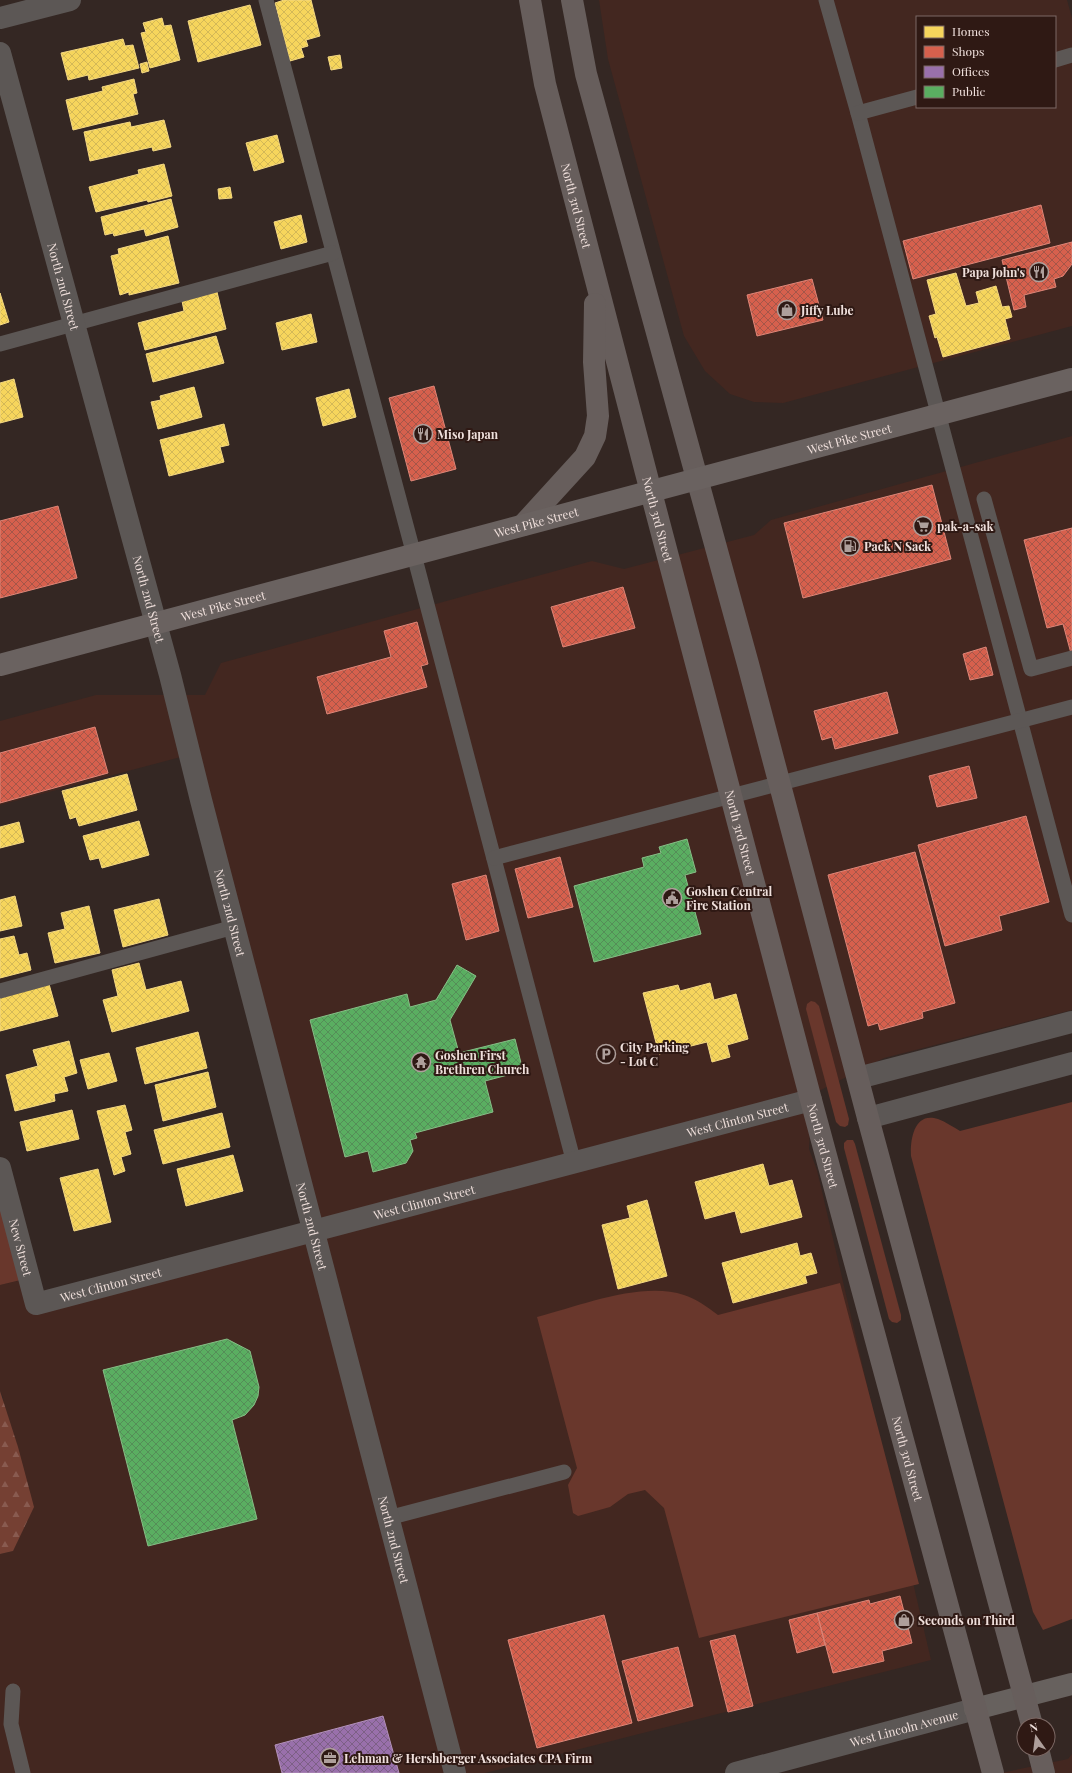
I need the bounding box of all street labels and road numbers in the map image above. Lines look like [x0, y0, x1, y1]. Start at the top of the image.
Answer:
street label: North 3rd Street [558, 161, 596, 251]
street label: North 2nd Street [44, 241, 84, 333]
street label: West Pike Street [804, 419, 894, 458]
street label: North 3rd Street [639, 475, 677, 564]
street label: West Pike Street [491, 503, 581, 541]
street label: North 2nd Street [130, 554, 169, 645]
street label: West Pike Street [178, 586, 268, 625]
street label: North 3rd Street [722, 788, 760, 877]
street label: North 2nd Street [211, 867, 250, 959]
street label: West Clinton Street [684, 1098, 791, 1141]
street label: North 3rd Street [804, 1102, 843, 1191]
street label: North 2nd Street [293, 1181, 331, 1272]
street label: West Clinton Street [371, 1181, 477, 1223]
street label: New Street [6, 1217, 36, 1278]
street label: West Clinton Street [57, 1263, 164, 1306]
street label: North 3rd Street [889, 1414, 927, 1503]
street label: North 2nd Street [375, 1494, 413, 1586]
street label: West Lincoln Avenue [847, 1706, 960, 1750]

